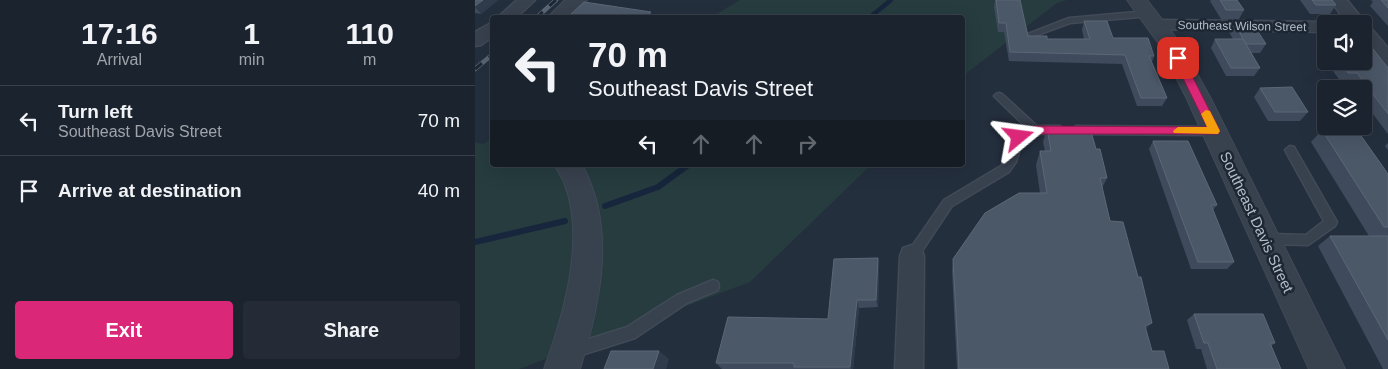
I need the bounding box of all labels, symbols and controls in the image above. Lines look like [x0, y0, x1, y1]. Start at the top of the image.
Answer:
map controls [1317, 15, 1372, 135]
button: sound [1317, 15, 1372, 70]
text: 17:16 [81, 17, 158, 50]
text: 1 [243, 17, 260, 50]
text: 110 [346, 17, 394, 50]
street label: Southeast Wilson Street [1178, 18, 1307, 34]
icon: left [505, 35, 570, 100]
text: 70 m [588, 35, 668, 74]
pin [1157, 37, 1199, 79]
icon: arrive [1164, 44, 1192, 72]
text: Arrival [97, 51, 142, 68]
text: min [239, 51, 265, 68]
text: m [363, 51, 376, 68]
text: Southeast Davis Street [588, 76, 813, 101]
button: layers [1317, 80, 1372, 135]
text: Turn left [58, 101, 133, 122]
icon: left [15, 107, 43, 135]
text: 70 m [418, 110, 460, 131]
position arrow [992, 110, 1044, 162]
text: Southeast Davis Street [58, 123, 222, 140]
icon: left [634, 130, 662, 158]
icon: ahead [687, 130, 715, 158]
icon: ahead [740, 130, 768, 158]
icon: right [793, 130, 821, 158]
street label: Southeast Davis Street [1217, 149, 1297, 296]
icon: arrive [15, 177, 43, 205]
text: Arrive at destination [58, 180, 242, 201]
text: 40 m [418, 180, 460, 201]
button: Exit [15, 301, 233, 359]
button: Share [243, 301, 460, 359]

